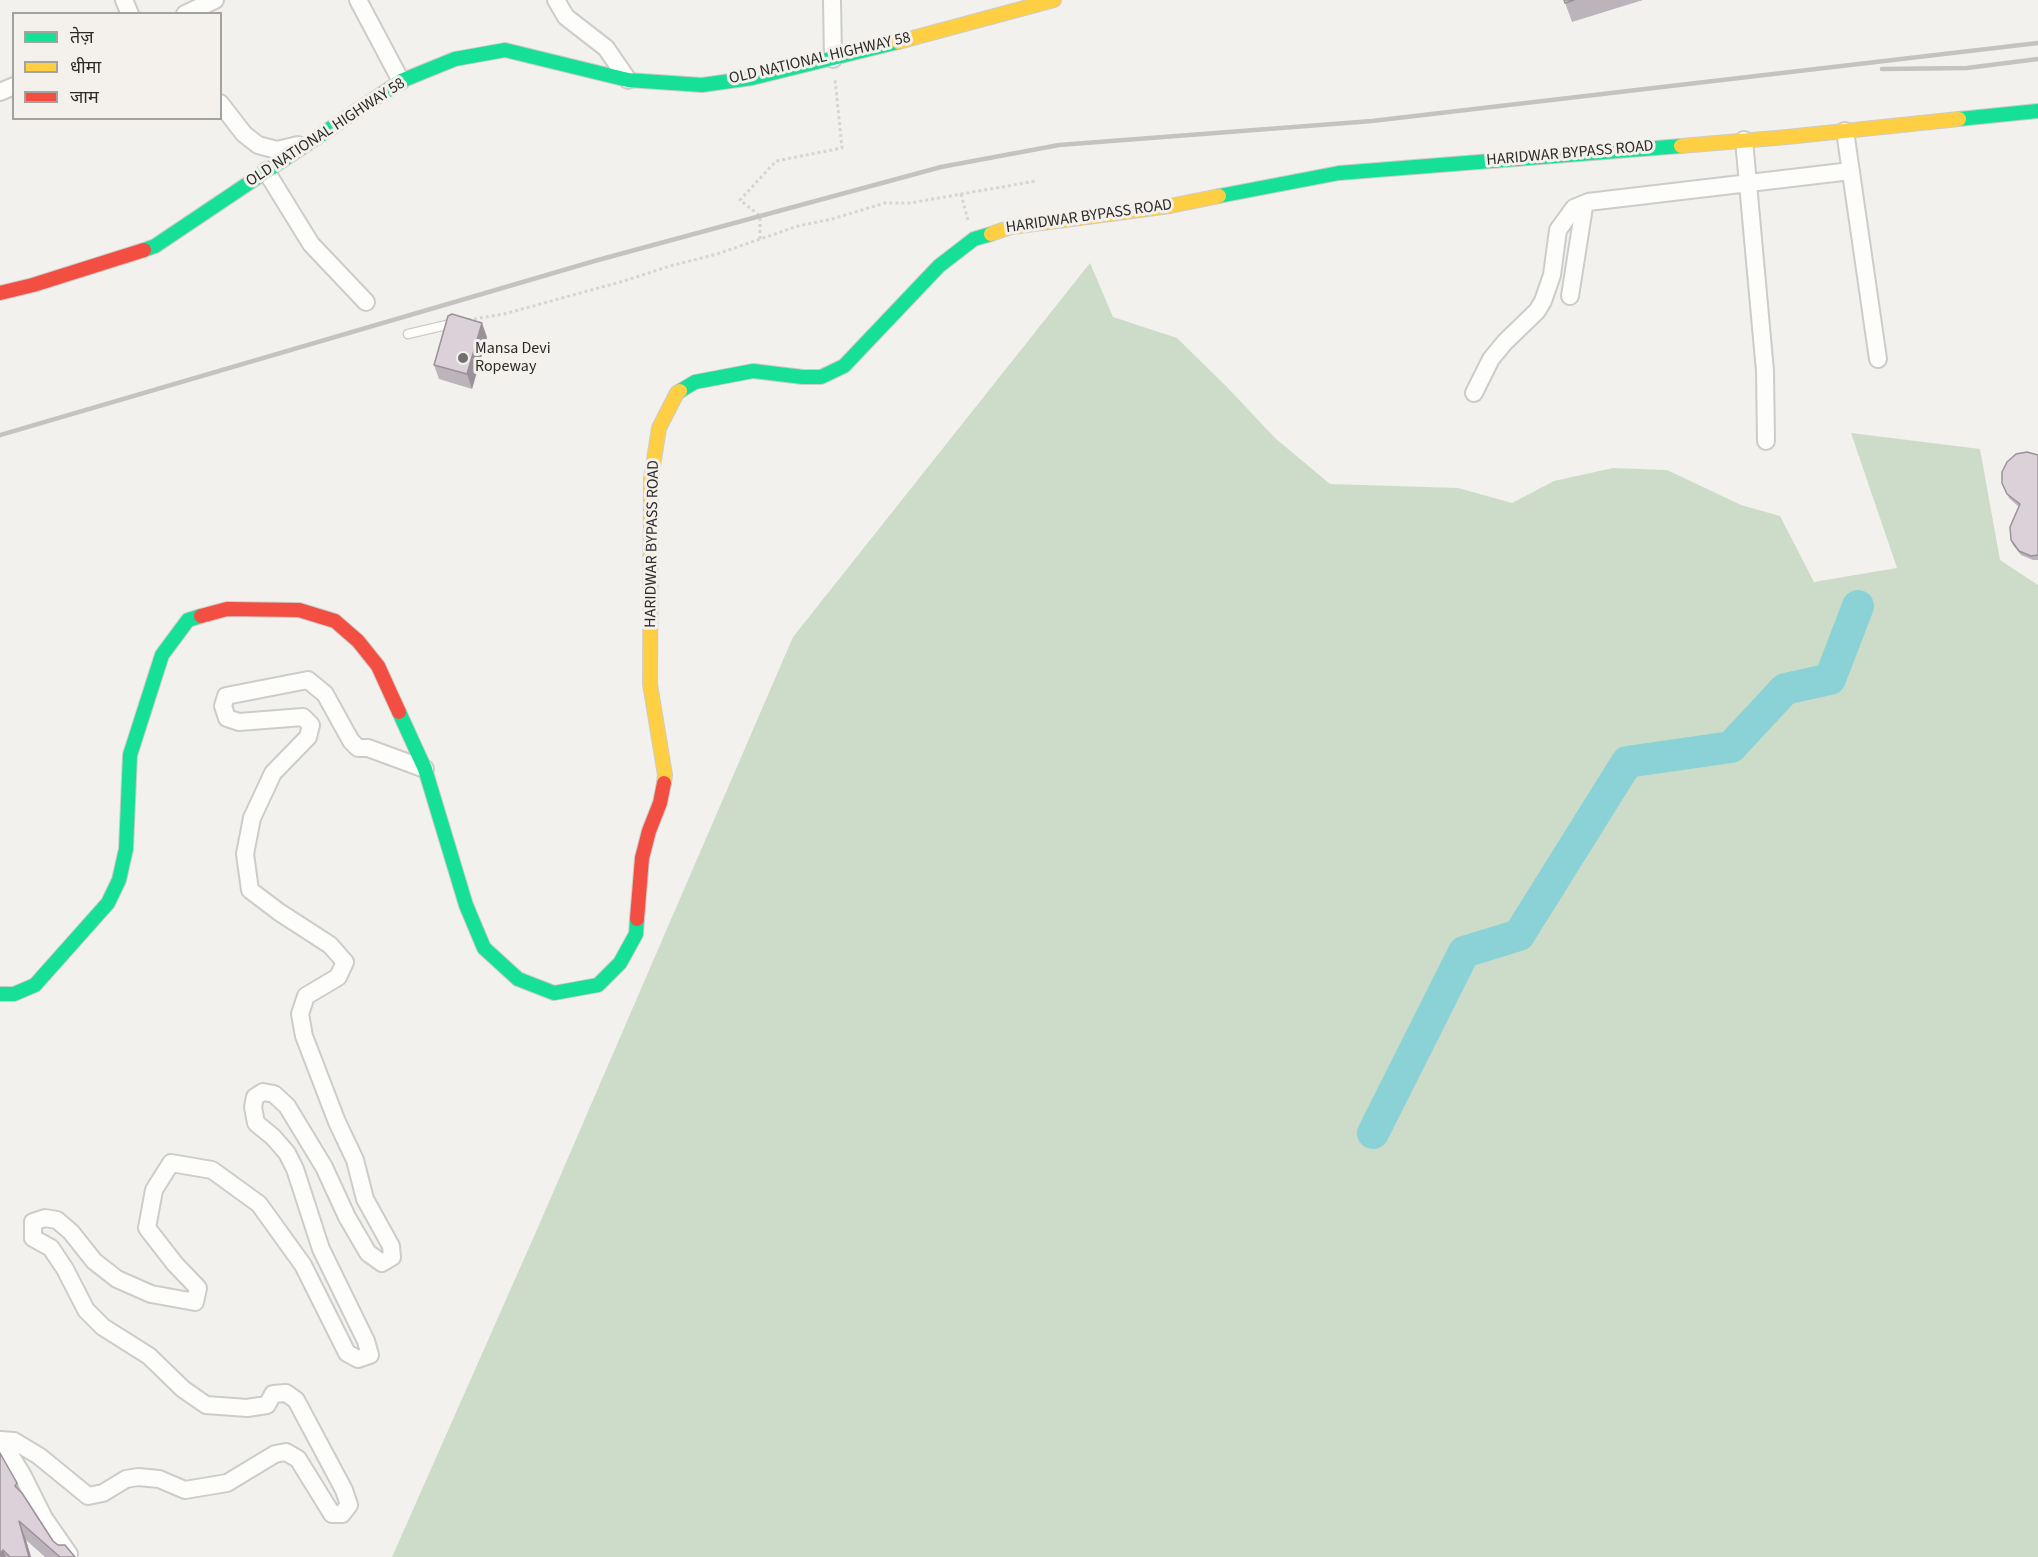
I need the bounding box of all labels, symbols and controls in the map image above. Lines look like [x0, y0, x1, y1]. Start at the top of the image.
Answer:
legend [12, 12, 222, 120]
text: तेज़ [70, 25, 94, 50]
street label: OLD NATIONAL HIGHWAY 58 [727, 29, 913, 89]
text: धीमा [70, 55, 101, 80]
street label: OLD NATIONAL HIGHWAY 58 [243, 74, 409, 192]
text: जाम [70, 85, 99, 110]
street label: HARIDWAR BYPASS ROAD [1486, 137, 1654, 171]
street label: HARIDWAR BYPASS ROAD [1005, 196, 1173, 238]
place label: Mansa Devi Ropeway [475, 339, 551, 377]
marker: Mansa Devi Ropeway [456, 351, 470, 365]
street label: HARIDWAR BYPASS ROAD [642, 460, 664, 628]

